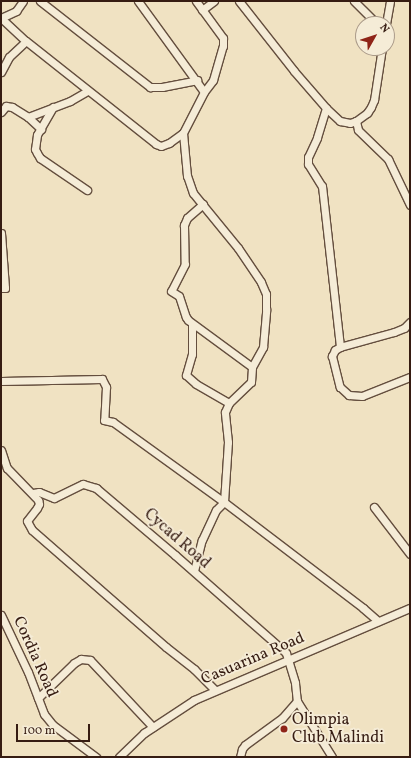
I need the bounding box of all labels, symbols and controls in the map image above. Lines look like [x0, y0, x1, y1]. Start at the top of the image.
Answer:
north arrow [355, 16, 395, 56]
text: N [376, 21, 392, 37]
street label: Cycad Road [140, 505, 214, 573]
street label: Cordia Road [9, 613, 61, 701]
street label: Casuarina Road [198, 629, 308, 689]
place label: Olimpia Club Malindi [292, 710, 384, 748]
scale bar [18, 716, 92, 742]
text: 100 m [23, 723, 55, 739]
marker: Olimpia Club Malindi [279, 724, 289, 734]

